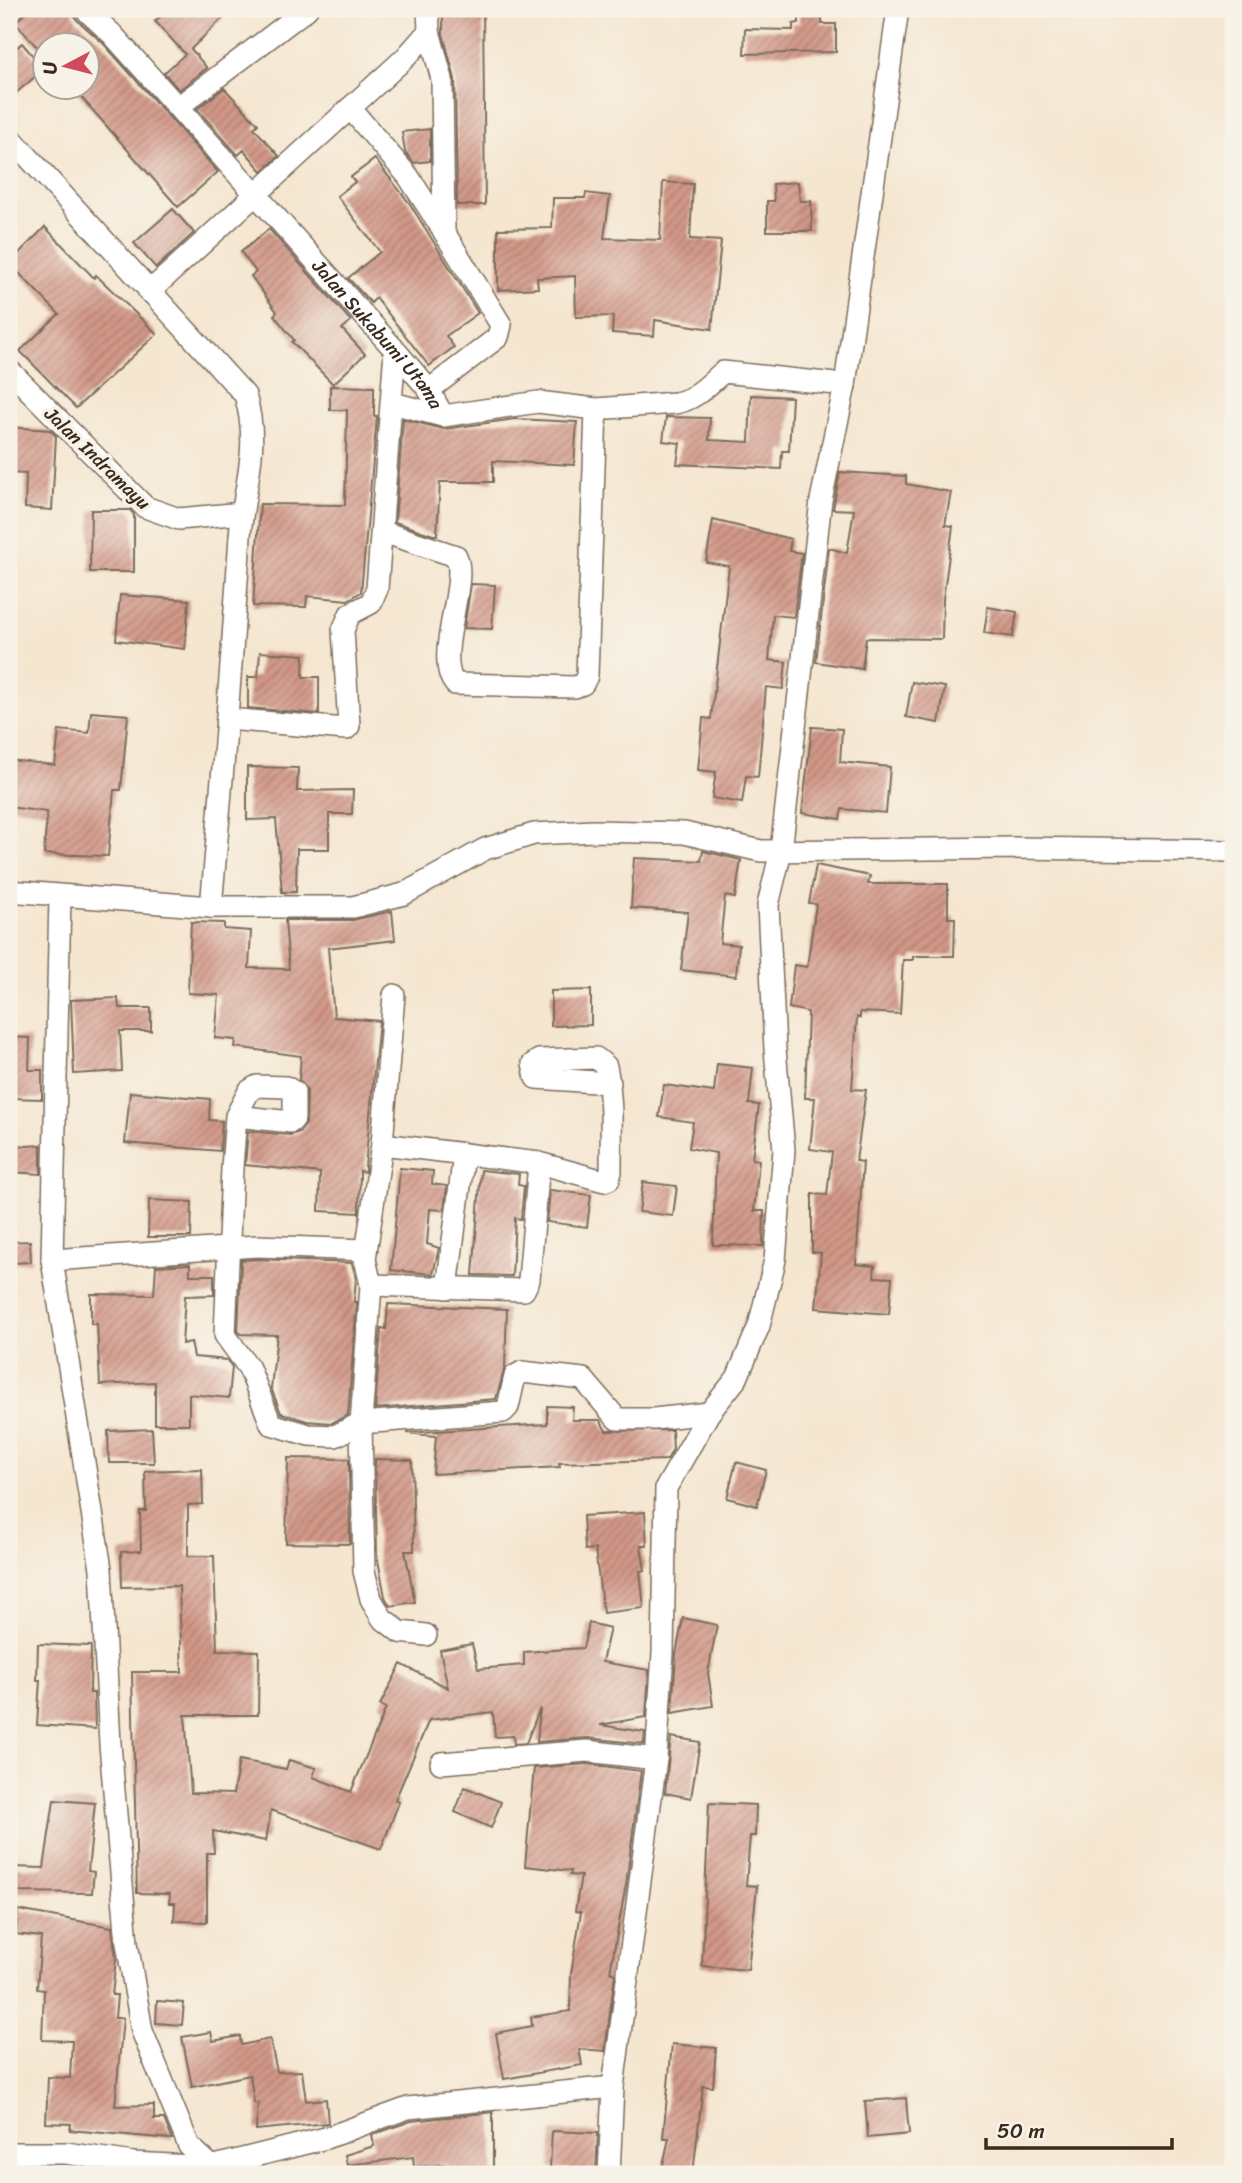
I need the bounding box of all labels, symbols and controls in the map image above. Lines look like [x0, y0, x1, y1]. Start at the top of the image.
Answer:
north arrow [32, 32, 102, 102]
text: U [32, 58, 67, 76]
street label: Jalan Sukabumi Utama [303, 251, 452, 416]
street label: Jalan Indramayu [36, 398, 159, 518]
scale bar [986, 2106, 1172, 2150]
text: 50 m [997, 2112, 1045, 2150]

